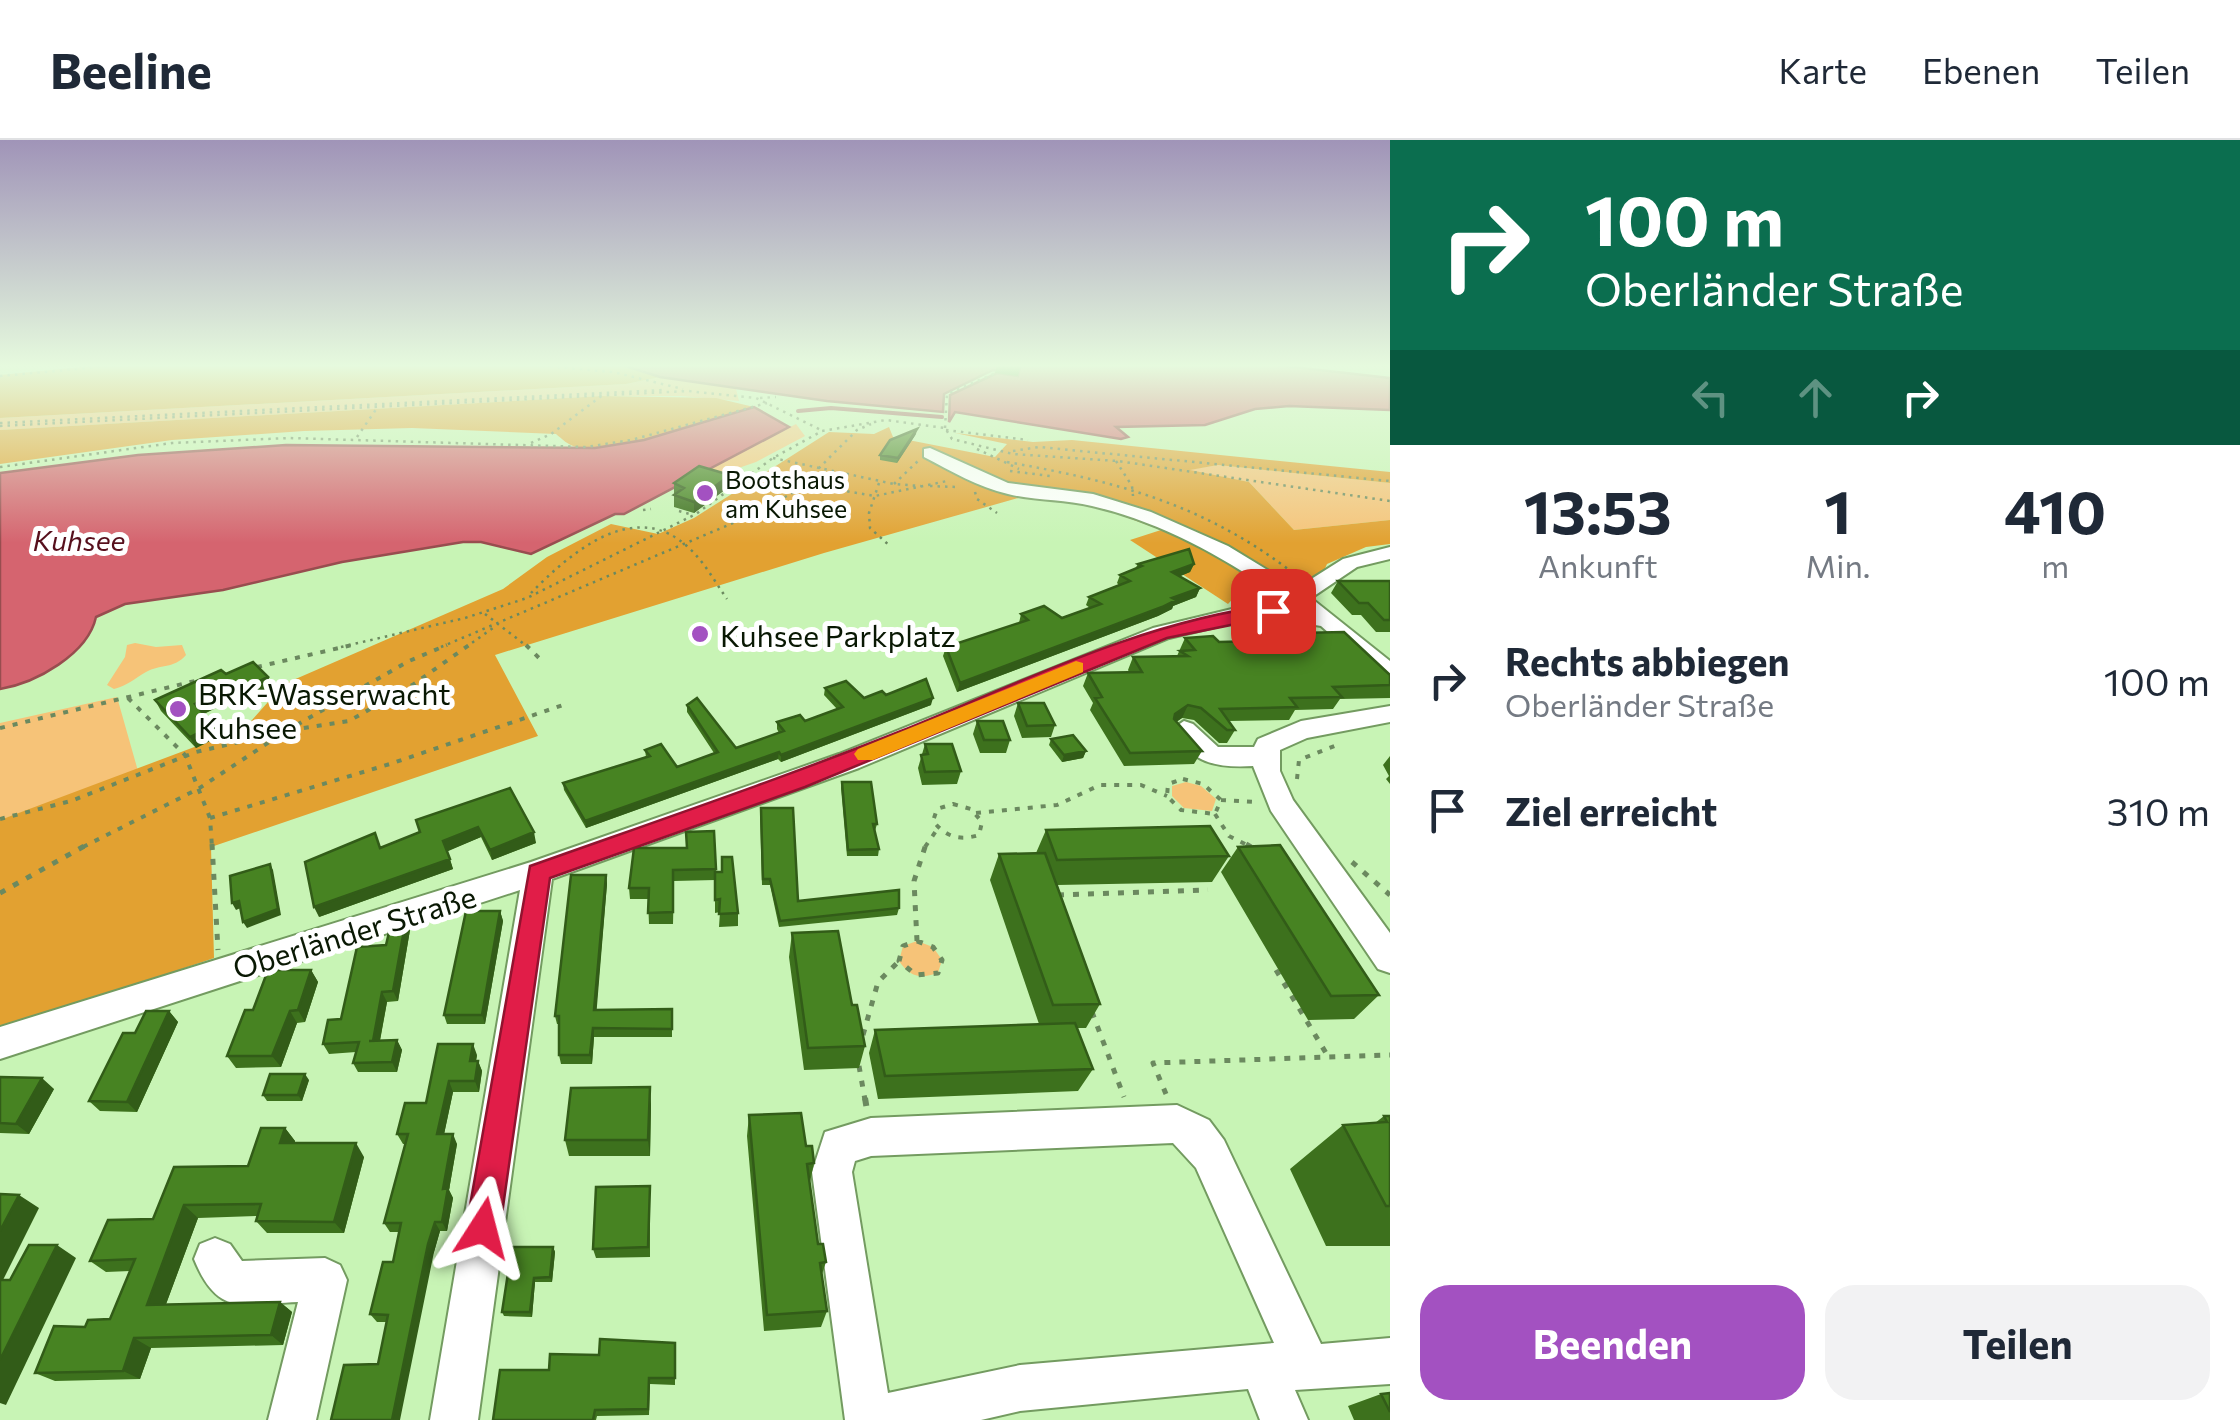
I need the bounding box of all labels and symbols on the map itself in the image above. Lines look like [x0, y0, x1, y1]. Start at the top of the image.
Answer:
place label: Bootshaus am Kuhsee [725, 464, 847, 523]
marker: Bootshaus am Kuhsee [694, 482, 716, 504]
water label: Kuhsee [33, 523, 125, 557]
pin [1231, 569, 1316, 654]
place label: Kuhsee Parkplatz [720, 616, 956, 653]
marker: Kuhsee Parkplatz [689, 623, 711, 645]
place label: BRK-Wasserwacht Kuhsee [198, 674, 451, 745]
marker: BRK-Wasserwacht Kuhsee [167, 698, 189, 720]
street label: Oberländer Straße [228, 876, 480, 986]
position arrow [431, 1176, 535, 1280]

